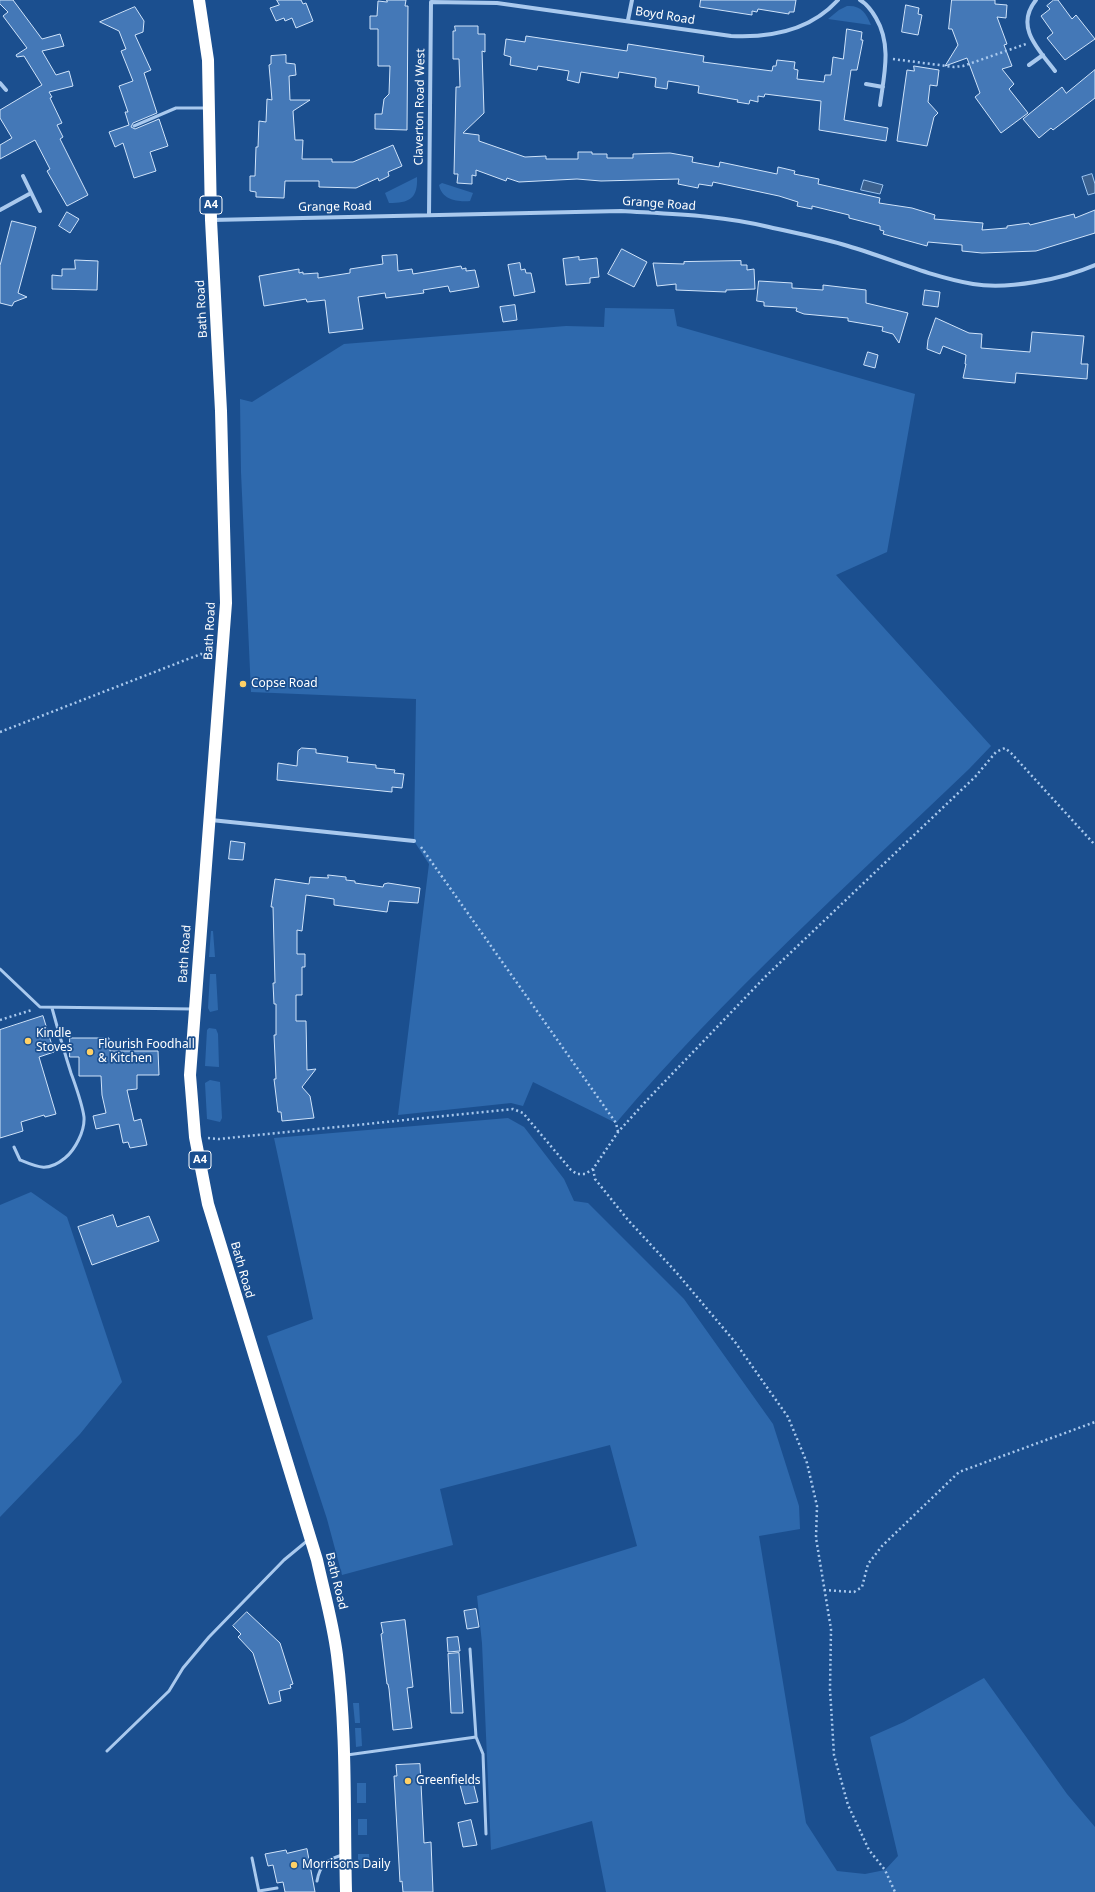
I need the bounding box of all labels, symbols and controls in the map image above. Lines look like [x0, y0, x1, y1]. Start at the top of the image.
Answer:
street label: Boyd Road [634, 4, 696, 28]
street label: Claverton Road West [412, 48, 428, 166]
street label: Grange Road [622, 194, 696, 214]
road number: A4 [200, 196, 222, 214]
street label: Grange Road [298, 199, 372, 215]
street label: Bath Road [193, 280, 211, 338]
street label: Bath Road [201, 602, 219, 660]
place label: Copse Road [251, 677, 318, 691]
marker: Copse Road [238, 679, 248, 689]
street label: Bath Road [176, 924, 194, 984]
place label: Kindle Stoves [36, 1027, 73, 1055]
marker: Kindle Stoves [23, 1036, 33, 1046]
place label: Flourish Foodhall & Kitchen [98, 1038, 195, 1066]
marker: Flourish Foodhall & Kitchen [85, 1047, 95, 1057]
road number: A4 [189, 1151, 211, 1169]
street label: Bath Road [227, 1240, 257, 1300]
street label: Bath Road [322, 1551, 350, 1611]
place label: Greenfields [416, 1774, 481, 1788]
marker: Greenfields [403, 1776, 413, 1786]
place label: Morrisons Daily [302, 1858, 390, 1872]
marker: Morrisons Daily [289, 1860, 299, 1870]

